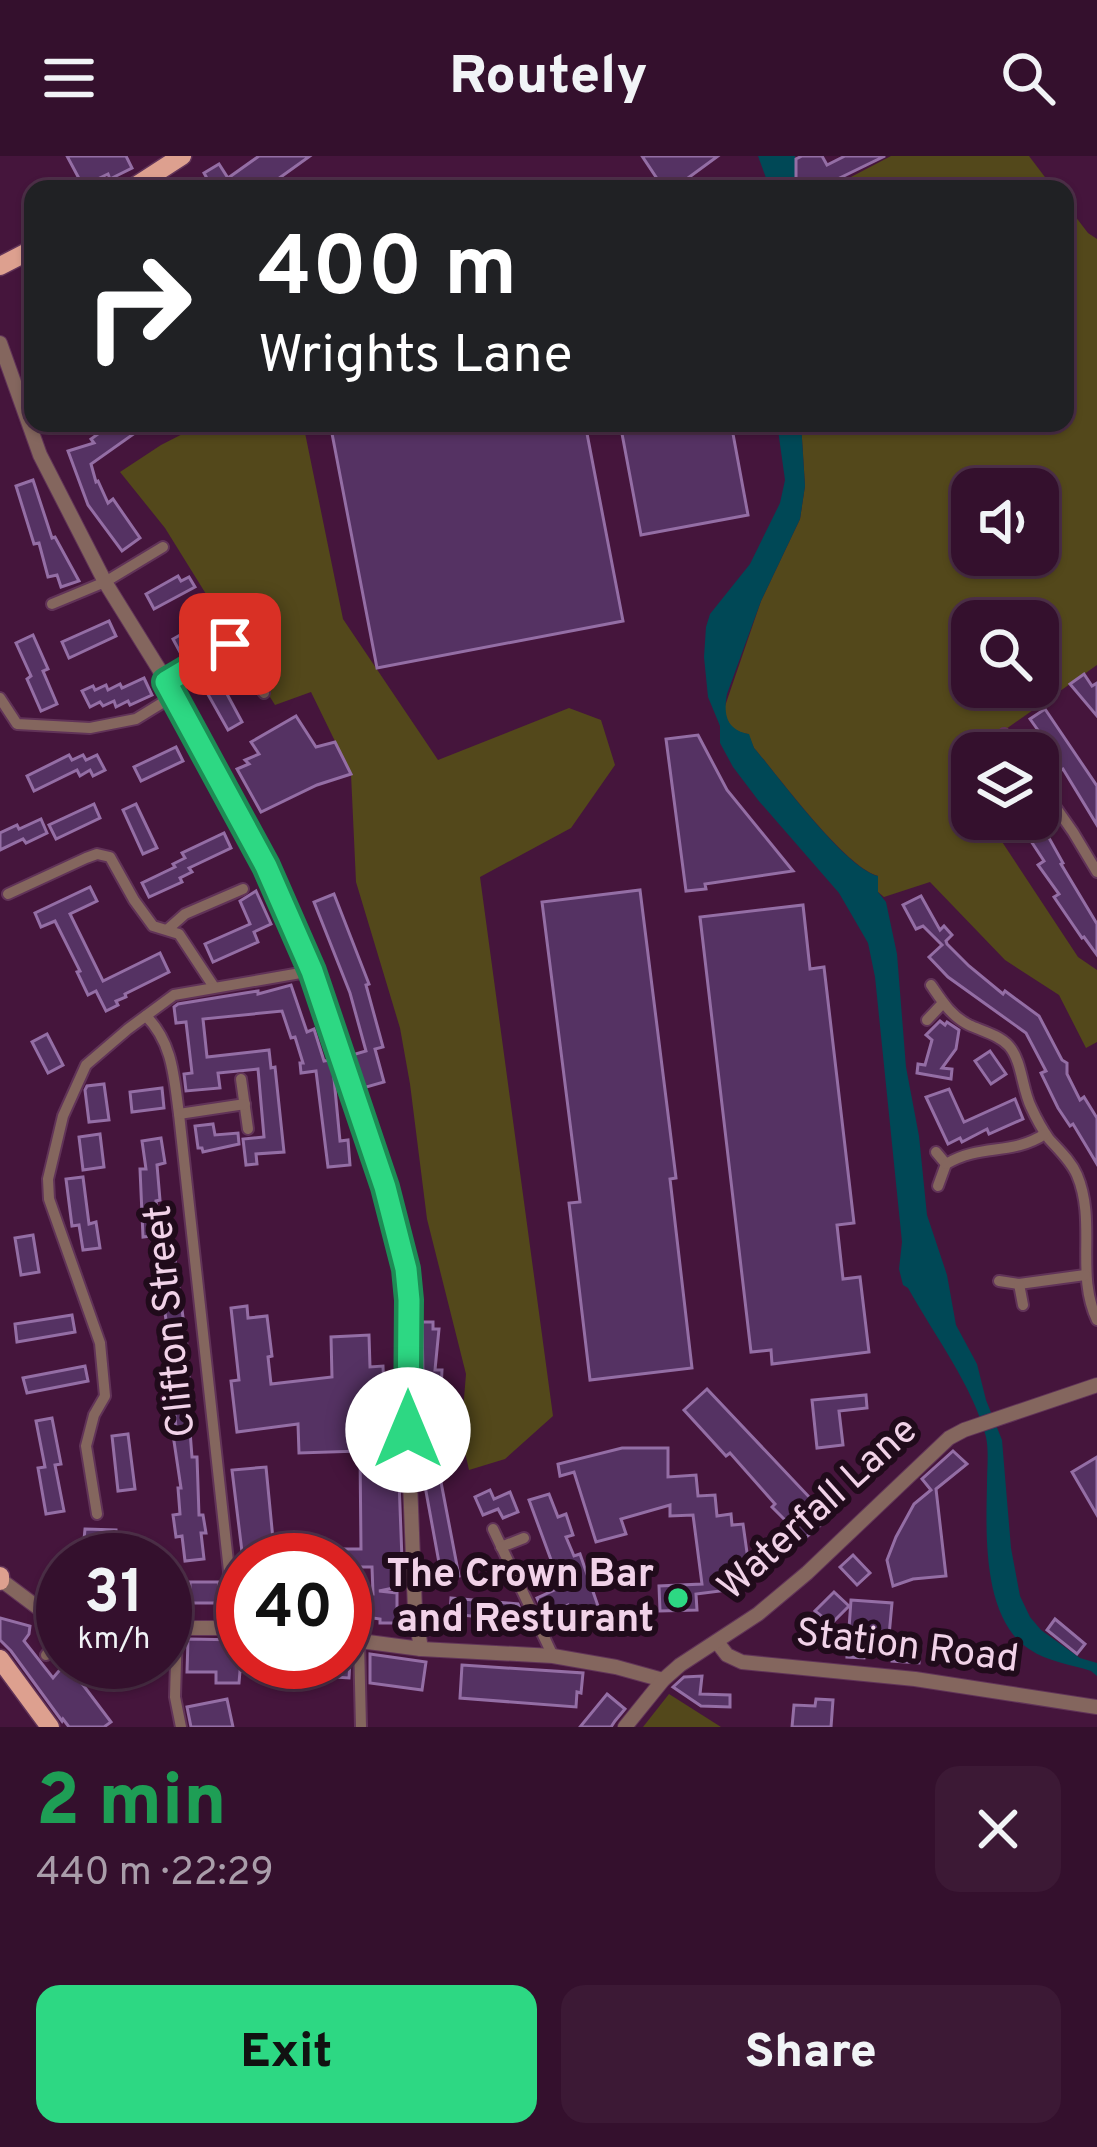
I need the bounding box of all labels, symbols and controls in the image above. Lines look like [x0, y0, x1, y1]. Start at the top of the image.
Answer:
text: Routely [449, 44, 648, 113]
icon: menu [36, 45, 102, 111]
icon: search [995, 45, 1061, 111]
text: 400 m [258, 219, 517, 325]
icon: right [60, 228, 216, 384]
text: Wrights Lane [258, 323, 572, 392]
map controls [951, 468, 1059, 840]
button: sound [951, 468, 1059, 576]
pin [179, 593, 281, 695]
button: search [951, 600, 1059, 708]
icon: arrive [197, 611, 263, 677]
button: layers [951, 732, 1059, 840]
street label: Clifton Street [135, 1203, 209, 1439]
position arrow [345, 1367, 471, 1493]
street label: Waterfall Lane [709, 1407, 929, 1613]
speed limit sign: 40 [216, 1533, 372, 1689]
place label: The Crown Bar and Resturant [386, 1552, 654, 1646]
text: 31 [84, 1558, 144, 1634]
marker: The Crown Bar and Resturant [665, 1585, 691, 1611]
street label: Station Road [793, 1610, 1021, 1686]
text: km/h [78, 1622, 150, 1659]
text: 2 min [36, 1759, 226, 1851]
button: close [935, 1766, 1061, 1892]
text: 440 m · 22:29 [36, 1850, 274, 1899]
button: Exit [36, 1985, 537, 2123]
button: Share [561, 1985, 1061, 2123]

